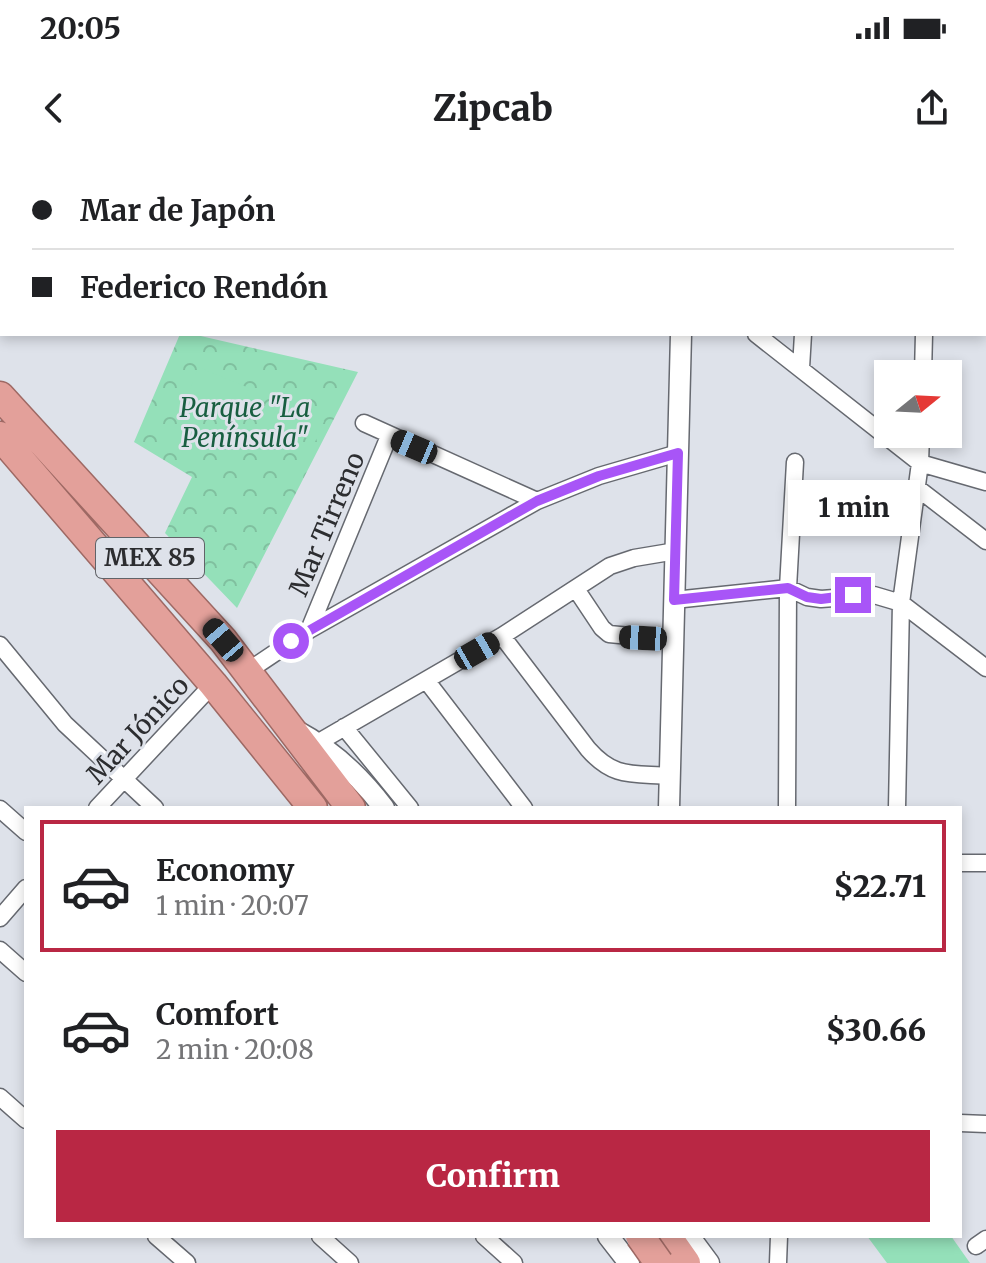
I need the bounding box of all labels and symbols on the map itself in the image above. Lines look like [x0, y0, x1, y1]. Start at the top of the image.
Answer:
north arrow [874, 360, 962, 448]
park label: Parque "La Península" [179, 391, 311, 454]
car [387, 427, 441, 467]
street label: Mar Tirreno [281, 447, 372, 601]
callout: 1 min [787, 479, 919, 535]
road number: MEX 85 [96, 538, 204, 578]
route end [835, 577, 871, 613]
car [198, 614, 248, 666]
route start [273, 623, 309, 659]
car [618, 625, 668, 651]
car [450, 629, 504, 673]
street label: Mar Jónico [79, 669, 196, 790]

